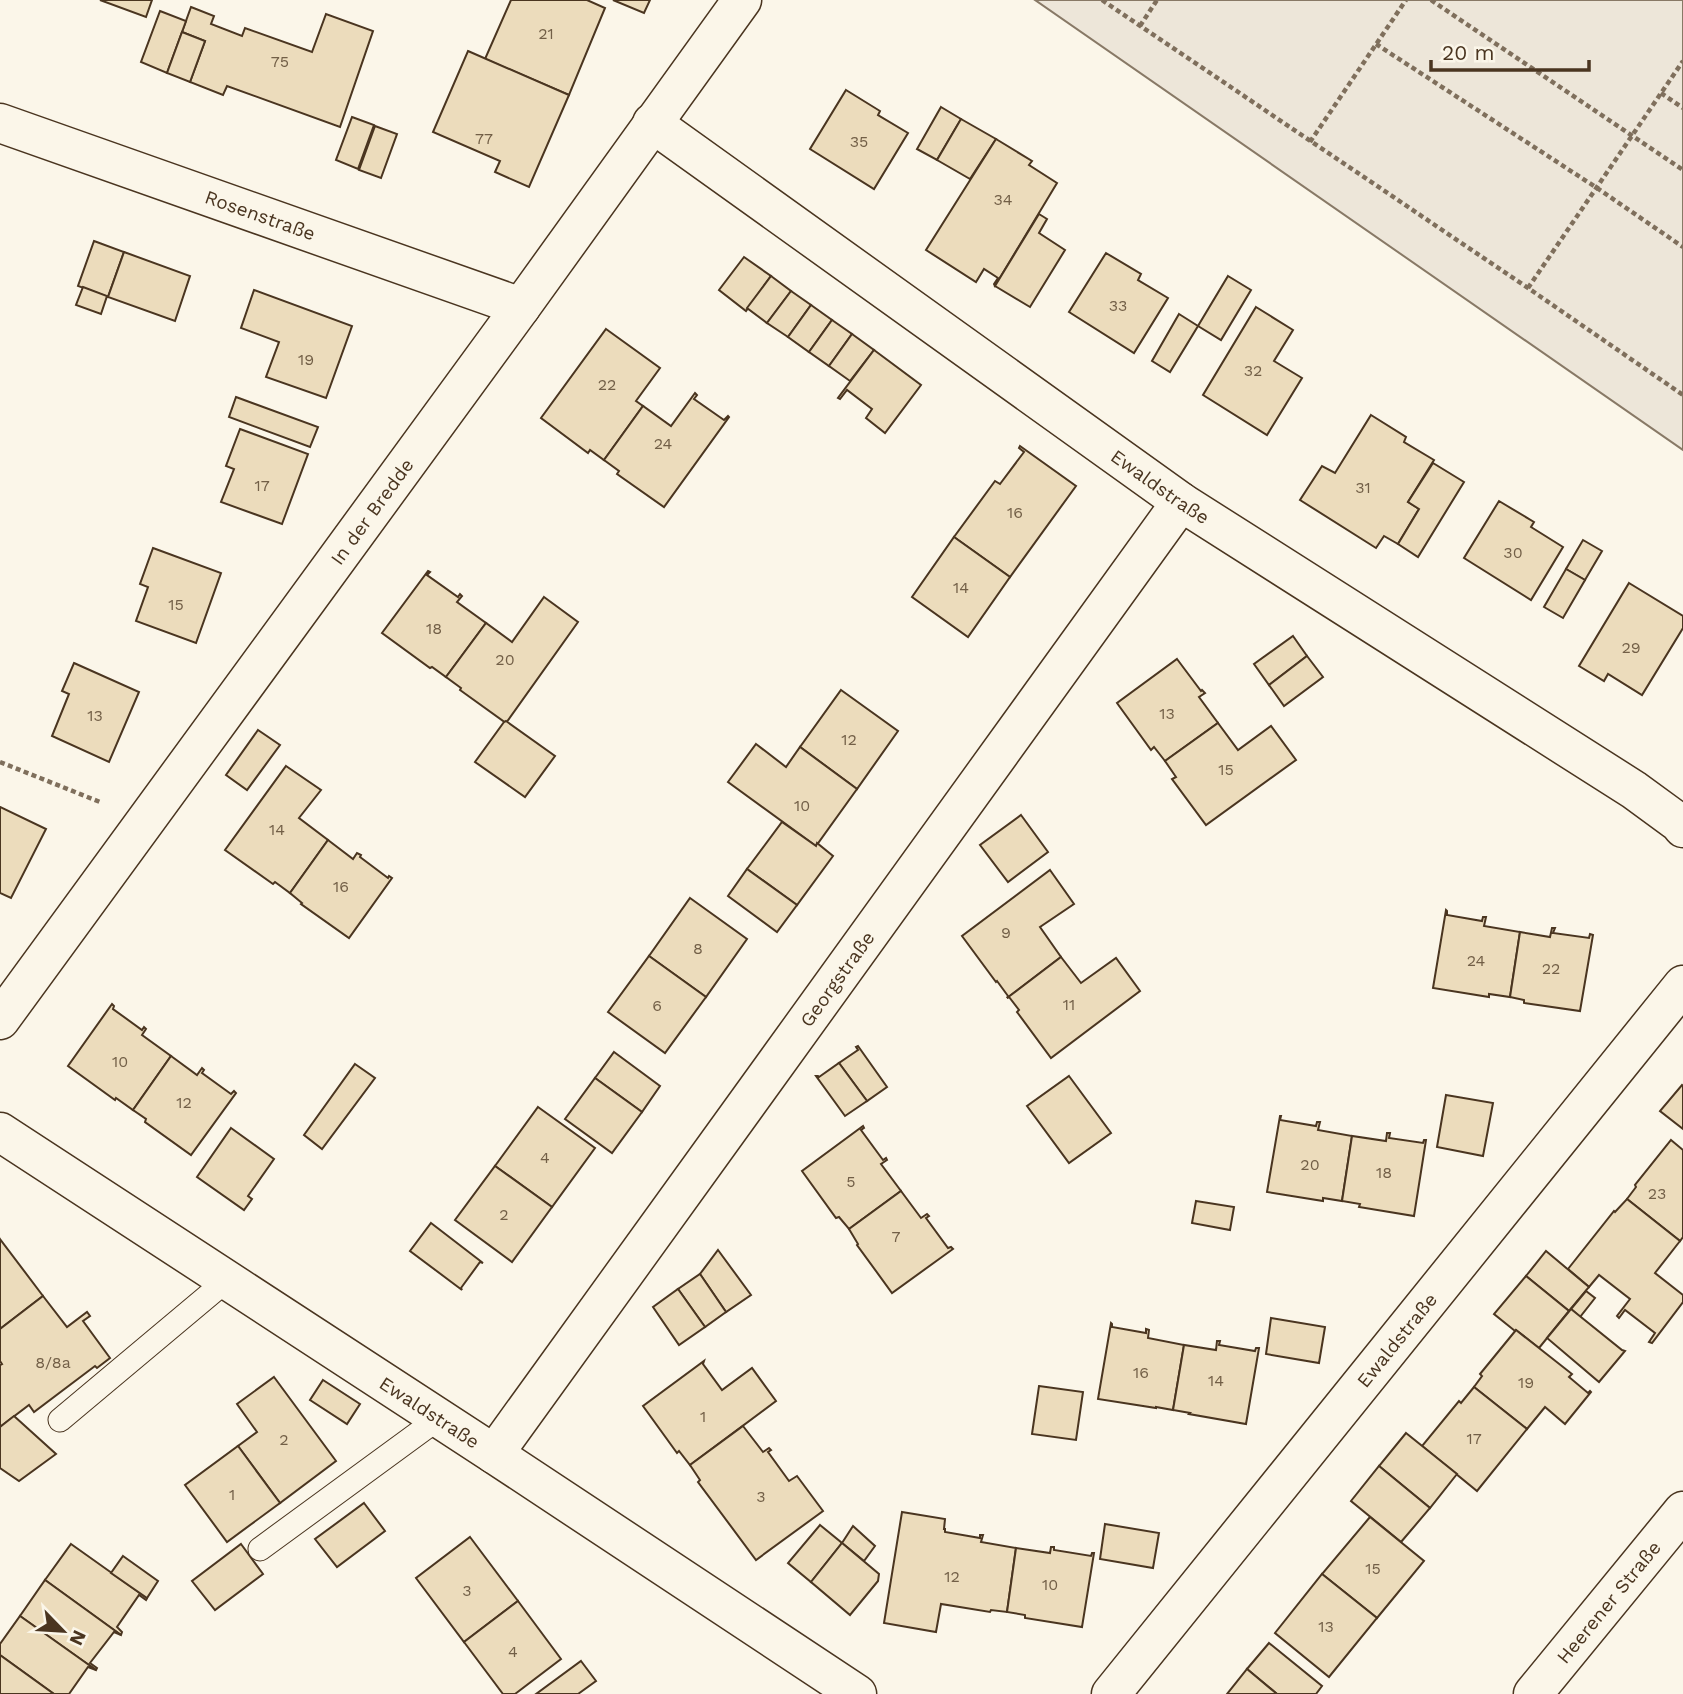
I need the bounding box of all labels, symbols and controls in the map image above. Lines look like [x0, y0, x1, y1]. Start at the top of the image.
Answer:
house number: 21 [538, 24, 554, 43]
scale bar [1431, 28, 1588, 72]
text: 20 m [1442, 40, 1494, 65]
house number: 75 [271, 52, 289, 71]
house number: 77 [475, 129, 493, 148]
house number: 35 [850, 132, 868, 151]
street label: Rosenstraße [202, 185, 318, 245]
house number: 34 [993, 190, 1013, 209]
house number: 33 [1109, 296, 1127, 315]
house number: 19 [298, 350, 314, 369]
house number: 32 [1244, 361, 1262, 380]
house number: 22 [598, 375, 616, 394]
house number: 24 [654, 434, 673, 453]
street label: Ewaldstraße [1106, 445, 1214, 529]
street label: In der Bredde [326, 454, 419, 569]
house number: 17 [254, 476, 270, 495]
house number: 31 [1355, 478, 1371, 497]
house number: 16 [1007, 503, 1023, 522]
house number: 30 [1503, 543, 1523, 562]
house number: 14 [953, 578, 969, 597]
house number: 15 [168, 595, 184, 614]
house number: 18 [426, 619, 442, 638]
house number: 29 [1621, 638, 1641, 657]
house number: 20 [495, 650, 515, 669]
house number: 13 [1159, 704, 1175, 723]
house number: 13 [87, 706, 103, 725]
house number: 12 [841, 730, 857, 749]
house number: 15 [1218, 760, 1234, 779]
house number: 10 [794, 796, 810, 815]
house number: 14 [269, 820, 285, 839]
house number: 16 [333, 877, 349, 896]
house number: 9 [1001, 923, 1011, 942]
street label: Georgstraße [795, 927, 880, 1031]
house number: 8 [693, 939, 703, 958]
house number: 24 [1467, 951, 1486, 970]
house number: 22 [1542, 959, 1560, 978]
house number: 11 [1063, 995, 1075, 1014]
house number: 6 [652, 996, 662, 1015]
house number: 10 [112, 1052, 128, 1071]
house number: 12 [176, 1093, 192, 1112]
house number: 4 [540, 1148, 550, 1167]
house number: 20 [1300, 1155, 1320, 1174]
house number: 18 [1376, 1163, 1392, 1182]
house number: 5 [846, 1172, 856, 1191]
house number: 23 [1648, 1184, 1666, 1203]
house number: 2 [499, 1205, 509, 1224]
house number: 7 [892, 1227, 901, 1246]
street label: Ewaldstraße [1352, 1288, 1442, 1392]
house number: 8/8a [35, 1353, 71, 1372]
house number: 16 [1133, 1363, 1149, 1382]
house number: 14 [1208, 1371, 1224, 1390]
street label: Ewaldstraße [375, 1372, 484, 1454]
house number: 19 [1518, 1373, 1534, 1392]
house number: 1 [700, 1407, 706, 1426]
house number: 17 [1466, 1429, 1482, 1448]
house number: 2 [279, 1430, 289, 1449]
house number: 1 [229, 1485, 235, 1504]
house number: 3 [756, 1487, 766, 1506]
street label: Heerener Straße [1552, 1536, 1666, 1668]
house number: 15 [1365, 1559, 1381, 1578]
house number: 12 [944, 1567, 960, 1586]
house number: 10 [1042, 1575, 1058, 1594]
house number: 3 [462, 1581, 472, 1600]
north arrow [28, 1596, 98, 1666]
house number: 13 [1318, 1617, 1334, 1636]
text: N [65, 1627, 91, 1649]
house number: 4 [508, 1642, 518, 1661]

